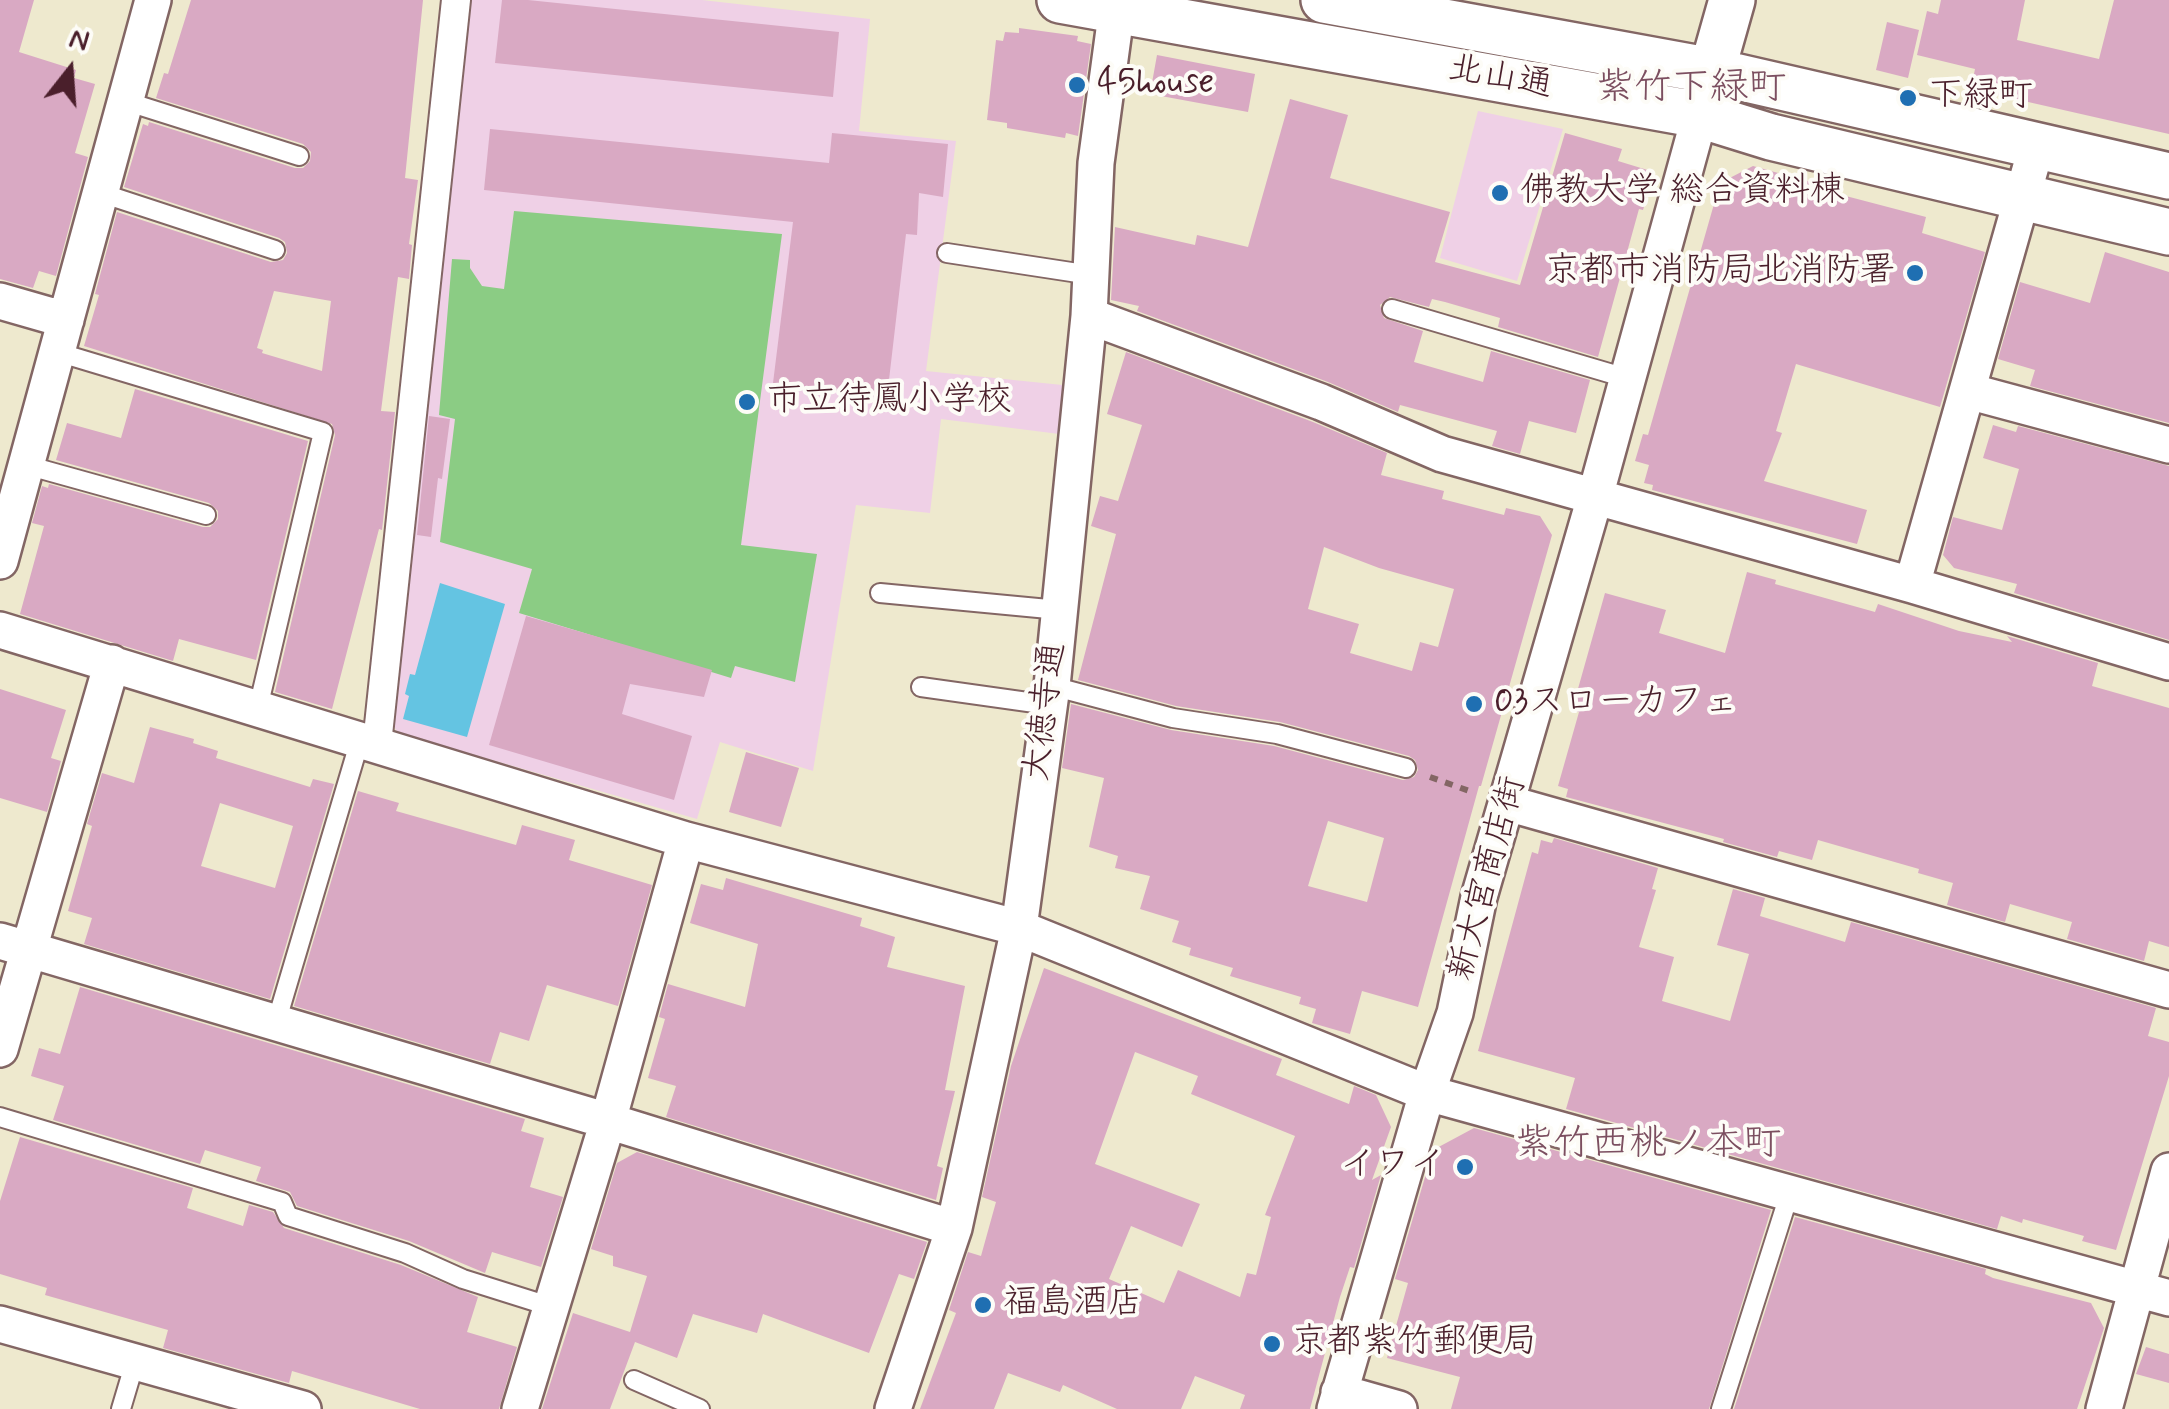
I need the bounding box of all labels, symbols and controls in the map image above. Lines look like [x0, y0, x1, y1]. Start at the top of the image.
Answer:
north arrow [20, 20, 120, 120]
text: N [65, 20, 93, 61]
street label: 北山通 [1445, 49, 1555, 109]
place label: 45house [1097, 64, 1214, 106]
district label: 紫竹下緑町 [1596, 67, 1786, 113]
marker: 45house [1066, 74, 1088, 96]
place label: 下緑町 [1928, 77, 2033, 119]
marker: 下緑町 [1897, 87, 1919, 109]
place label: 佛教大学 総合資料棟 [1520, 172, 1844, 214]
marker: 佛教大学 総合資料棟 [1489, 182, 1511, 204]
place label: 京都市消防局北消防署 [1545, 252, 1895, 294]
marker: 京都市消防局北消防署 [1904, 262, 1926, 284]
place label: 市立待鳳小学校 [767, 381, 1012, 423]
marker: 市立待鳳小学校 [736, 391, 758, 413]
street label: 大徳寺通 [1018, 640, 1076, 784]
place label: 03スローカフェ [1494, 683, 1738, 725]
marker: 03スローカフェ [1463, 693, 1485, 715]
street label: 新大宮商店街 [1442, 772, 1536, 986]
district label: 紫竹西桃ノ本町 [1515, 1123, 1781, 1169]
place label: イワイ [1340, 1146, 1445, 1188]
marker: イワイ [1454, 1156, 1476, 1178]
place label: 福島酒店 [1003, 1284, 1143, 1326]
marker: 福島酒店 [972, 1294, 994, 1316]
place label: 京都紫竹郵便局 [1292, 1323, 1537, 1365]
marker: 京都紫竹郵便局 [1261, 1333, 1283, 1355]

